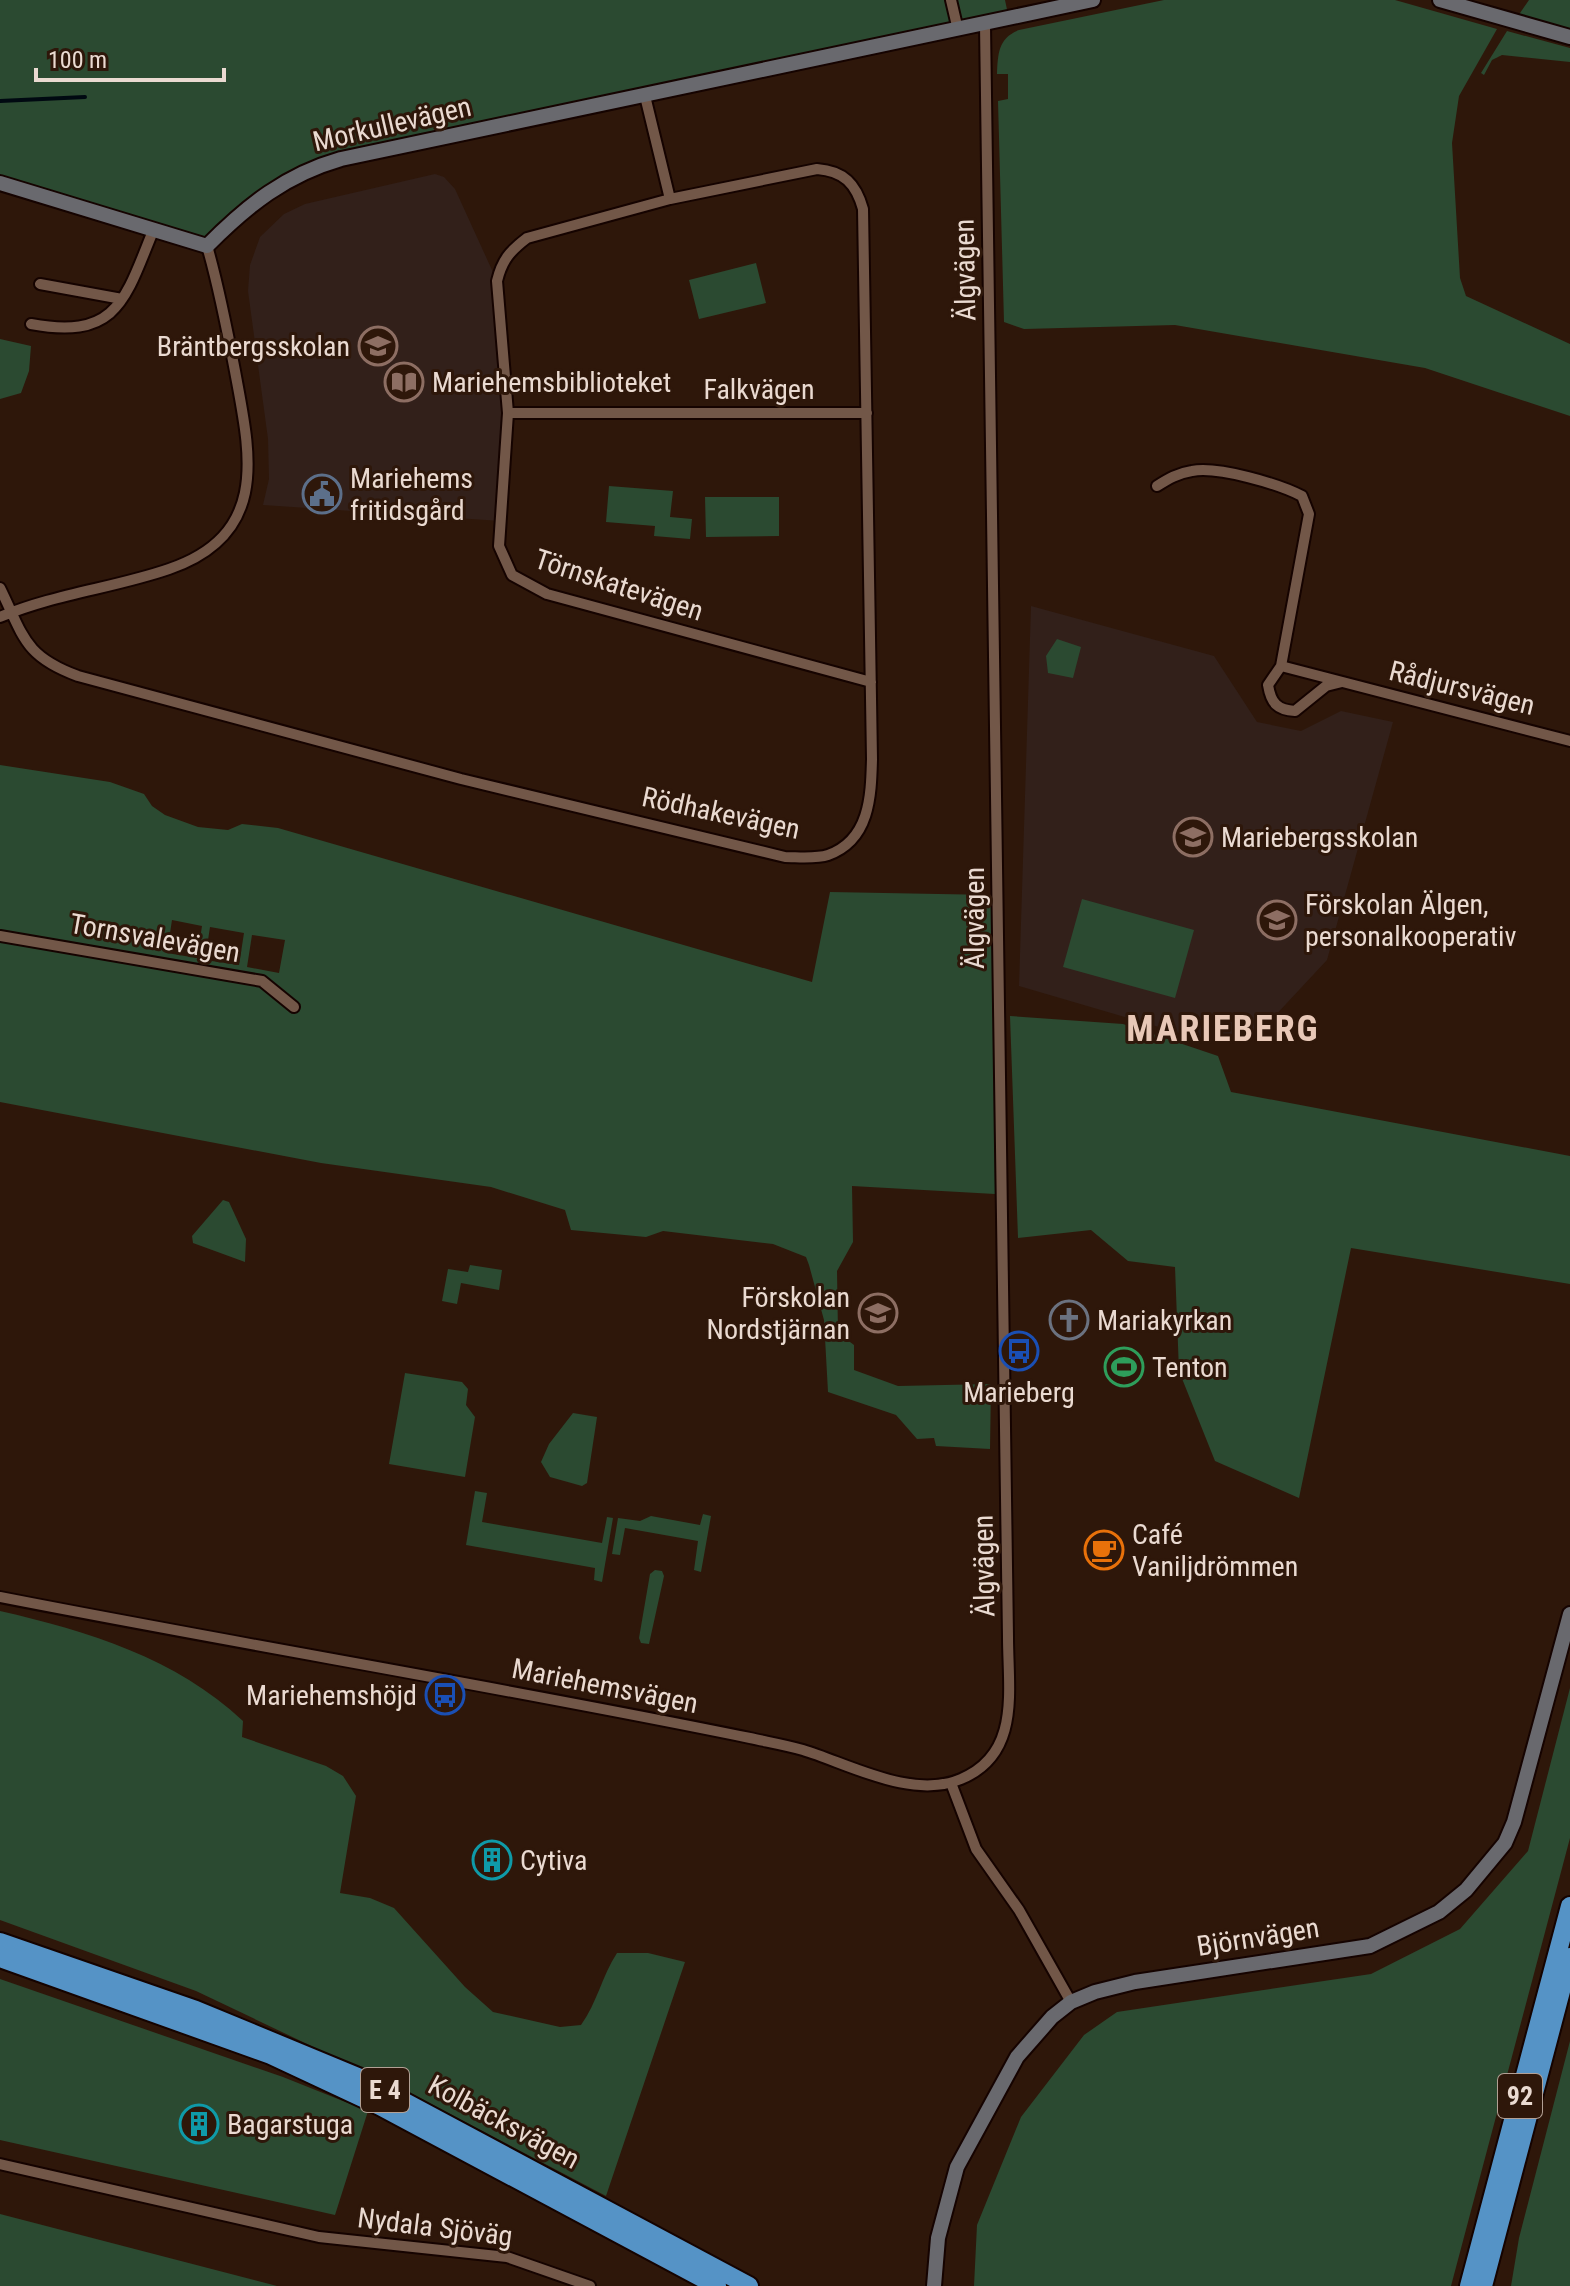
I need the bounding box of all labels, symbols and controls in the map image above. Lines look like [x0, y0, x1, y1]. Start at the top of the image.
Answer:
scale bar [36, 32, 224, 82]
text: 100 m [48, 46, 107, 74]
street label: Morkullevägen [310, 90, 474, 158]
street label: Älgvägen [948, 219, 982, 321]
school or university icon: Bräntbergsskolan [357, 325, 399, 367]
place label: Bräntbergsskolan [157, 330, 350, 363]
library icon: Mariehemsbiblioteket [383, 361, 425, 403]
place label: Mariehemsbiblioteket [432, 366, 671, 399]
street label: Falkvägen [703, 373, 815, 406]
place label: Mariehems fritidsgård [350, 462, 473, 527]
public building icon: Mariehems fritidsgård [301, 473, 343, 515]
street label: Törnskatevägen [531, 542, 707, 628]
street label: Rådjursvägen [1386, 654, 1538, 722]
street label: Rödhakevägen [639, 780, 803, 846]
school or university icon: Mariebergsskolan [1172, 816, 1214, 858]
place label: Mariebergsskolan [1221, 821, 1418, 854]
street label: Älgvägen [958, 867, 991, 969]
place label: Förskolan Älgen, personalkooperativ [1305, 888, 1516, 953]
school or university icon: Förskolan Älgen, personalkooperativ [1256, 899, 1298, 941]
street label: Tornsvalevägen [67, 907, 243, 969]
district label: MARIEBERG [1126, 1008, 1320, 1050]
place label: Förskolan Nordstjärnan [707, 1281, 850, 1346]
school or university icon: Förskolan Nordstjärnan [857, 1292, 899, 1334]
church icon: Mariakyrkan [1048, 1299, 1090, 1341]
place label: Mariakyrkan [1097, 1304, 1232, 1337]
bus stop icon: Marieberg [998, 1330, 1040, 1372]
sports icon: Tenton [1103, 1346, 1145, 1388]
place label: Tenton [1152, 1351, 1228, 1384]
place label: Marieberg [963, 1376, 1075, 1409]
street label: Älgvägen [967, 1515, 1001, 1617]
place label: Café Vaniljdrömmen [1132, 1518, 1298, 1583]
cafe icon: Café Vaniljdrömmen [1083, 1529, 1125, 1571]
street label: Mariehemsvägen [509, 1652, 701, 1720]
bus stop icon: Mariehemshöjd [424, 1674, 466, 1716]
place label: Mariehemshöjd [246, 1679, 417, 1712]
building icon: Cytiva [471, 1839, 513, 1881]
place label: Cytiva [520, 1844, 587, 1877]
street label: Björnvägen [1194, 1911, 1322, 1963]
road number: E 4 [361, 2068, 409, 2112]
street label: Kolbäcksvägen [423, 2068, 585, 2176]
road number: 92 [1498, 2074, 1542, 2118]
building icon: Bagarstuga [178, 2103, 220, 2145]
place label: Bagarstuga [227, 2108, 353, 2141]
street label: Nydala Sjöväg [356, 2201, 514, 2253]

